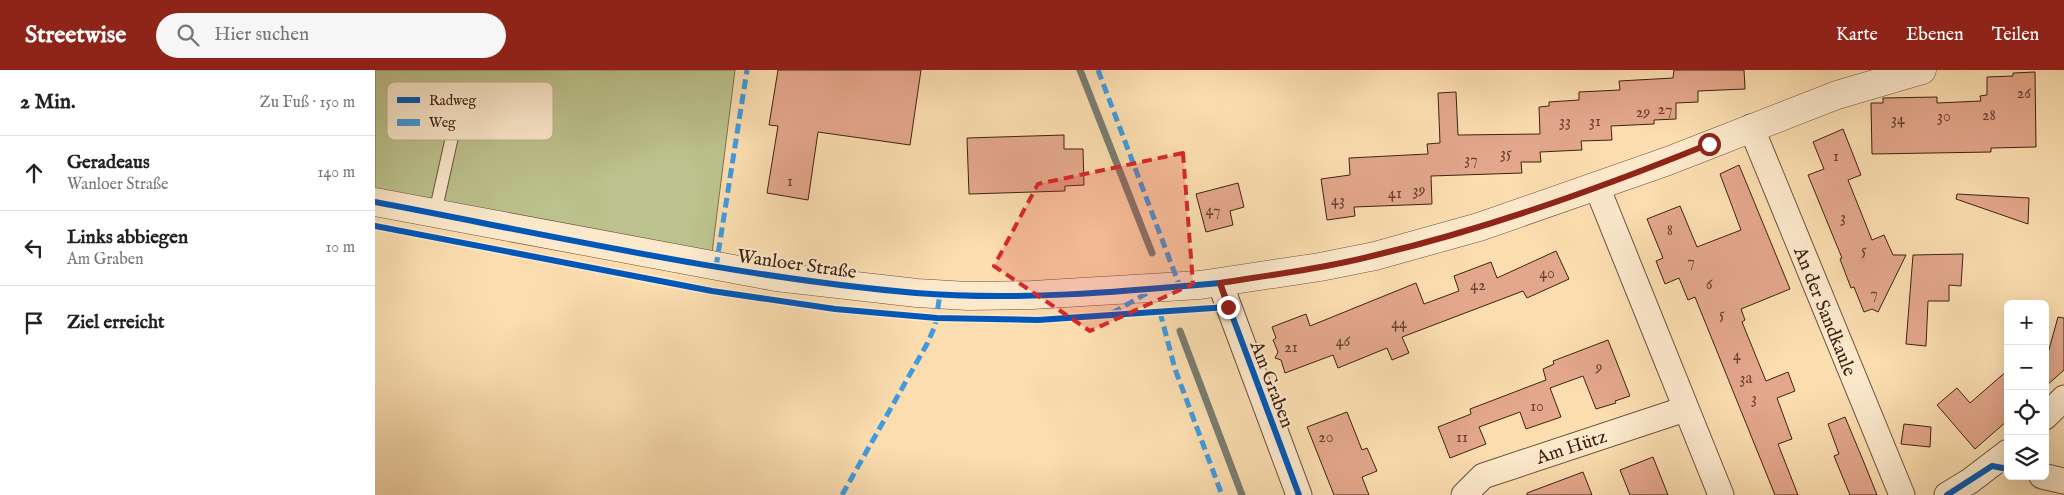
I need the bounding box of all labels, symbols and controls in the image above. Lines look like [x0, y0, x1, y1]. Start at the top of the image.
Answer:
search box [156, 13, 506, 58]
text: Streetwise [25, 20, 126, 51]
icon: search [174, 21, 202, 49]
text: Hier suchen [214, 23, 309, 47]
text: Karte [1836, 24, 1878, 47]
text: Ebenen [1906, 24, 1964, 47]
text: Teilen [1992, 24, 2039, 47]
legend [387, 82, 553, 140]
house number: 26 [2017, 84, 2031, 104]
text: 2 Min. [20, 89, 76, 116]
text: Radweg [429, 92, 477, 110]
text: Zu Fuß · 150 m [259, 93, 355, 113]
house number: 27 [1658, 100, 1672, 120]
house number: 29 [1636, 103, 1650, 123]
house number: 28 [1982, 106, 1996, 126]
house number: 30 [1937, 107, 1951, 127]
house number: 34 [1891, 110, 1905, 130]
house number: 33 [1559, 112, 1571, 132]
house number: 31 [1589, 112, 1601, 132]
text: Weg [429, 114, 456, 132]
route start [1698, 133, 1721, 156]
house number: 35 [1500, 144, 1512, 164]
house number: 1 [1833, 147, 1839, 167]
house number: 37 [1464, 150, 1478, 170]
text: Geradeaus [67, 151, 150, 175]
icon: ahead [20, 159, 48, 187]
text: 140 m [317, 163, 355, 183]
house number: 1 [787, 172, 793, 192]
text: Wanloer Straße [67, 175, 168, 195]
house number: 39 [1413, 181, 1425, 201]
house number: 41 [1388, 184, 1402, 204]
house number: 43 [1331, 191, 1345, 211]
house number: 47 [1206, 201, 1220, 221]
house number: 3 [1840, 208, 1846, 228]
house number: 8 [1667, 221, 1673, 241]
text: Links abbiegen [67, 226, 188, 250]
icon: left [20, 234, 48, 262]
text: 10 m [325, 238, 355, 258]
house number: 5 [1861, 241, 1867, 261]
street label: An der Sandkaule [1787, 243, 1861, 380]
street label: Wanloer Straße [735, 245, 858, 285]
text: Am Graben [67, 250, 144, 270]
house number: 7 [1687, 252, 1695, 272]
house number: 40 [1539, 264, 1555, 284]
house number: 6 [1706, 275, 1713, 295]
house number: 42 [1470, 276, 1486, 296]
house number: 7 [1870, 284, 1878, 304]
route end [1217, 296, 1240, 319]
map controls [2004, 300, 2049, 480]
button: + [2004, 300, 2049, 345]
house number: 5 [1719, 305, 1725, 325]
icon: arrive [20, 309, 48, 337]
text: Ziel erreicht [67, 311, 165, 335]
house number: 44 [1391, 314, 1407, 334]
house number: 46 [1336, 332, 1351, 352]
street label: Am Graben [1243, 337, 1299, 431]
house number: 21 [1284, 338, 1298, 358]
button: − [2004, 345, 2049, 390]
house number: 4 [1733, 346, 1741, 366]
house number: 9 [1595, 358, 1603, 378]
house number: 3a [1740, 369, 1753, 389]
house number: 3 [1751, 389, 1757, 409]
button: locate [2004, 390, 2049, 435]
house number: 10 [1530, 397, 1544, 417]
street label: Am Hütz [1532, 425, 1610, 471]
house number: 20 [1318, 428, 1334, 448]
house number: 11 [1456, 428, 1468, 448]
button: layers [2004, 435, 2049, 480]

